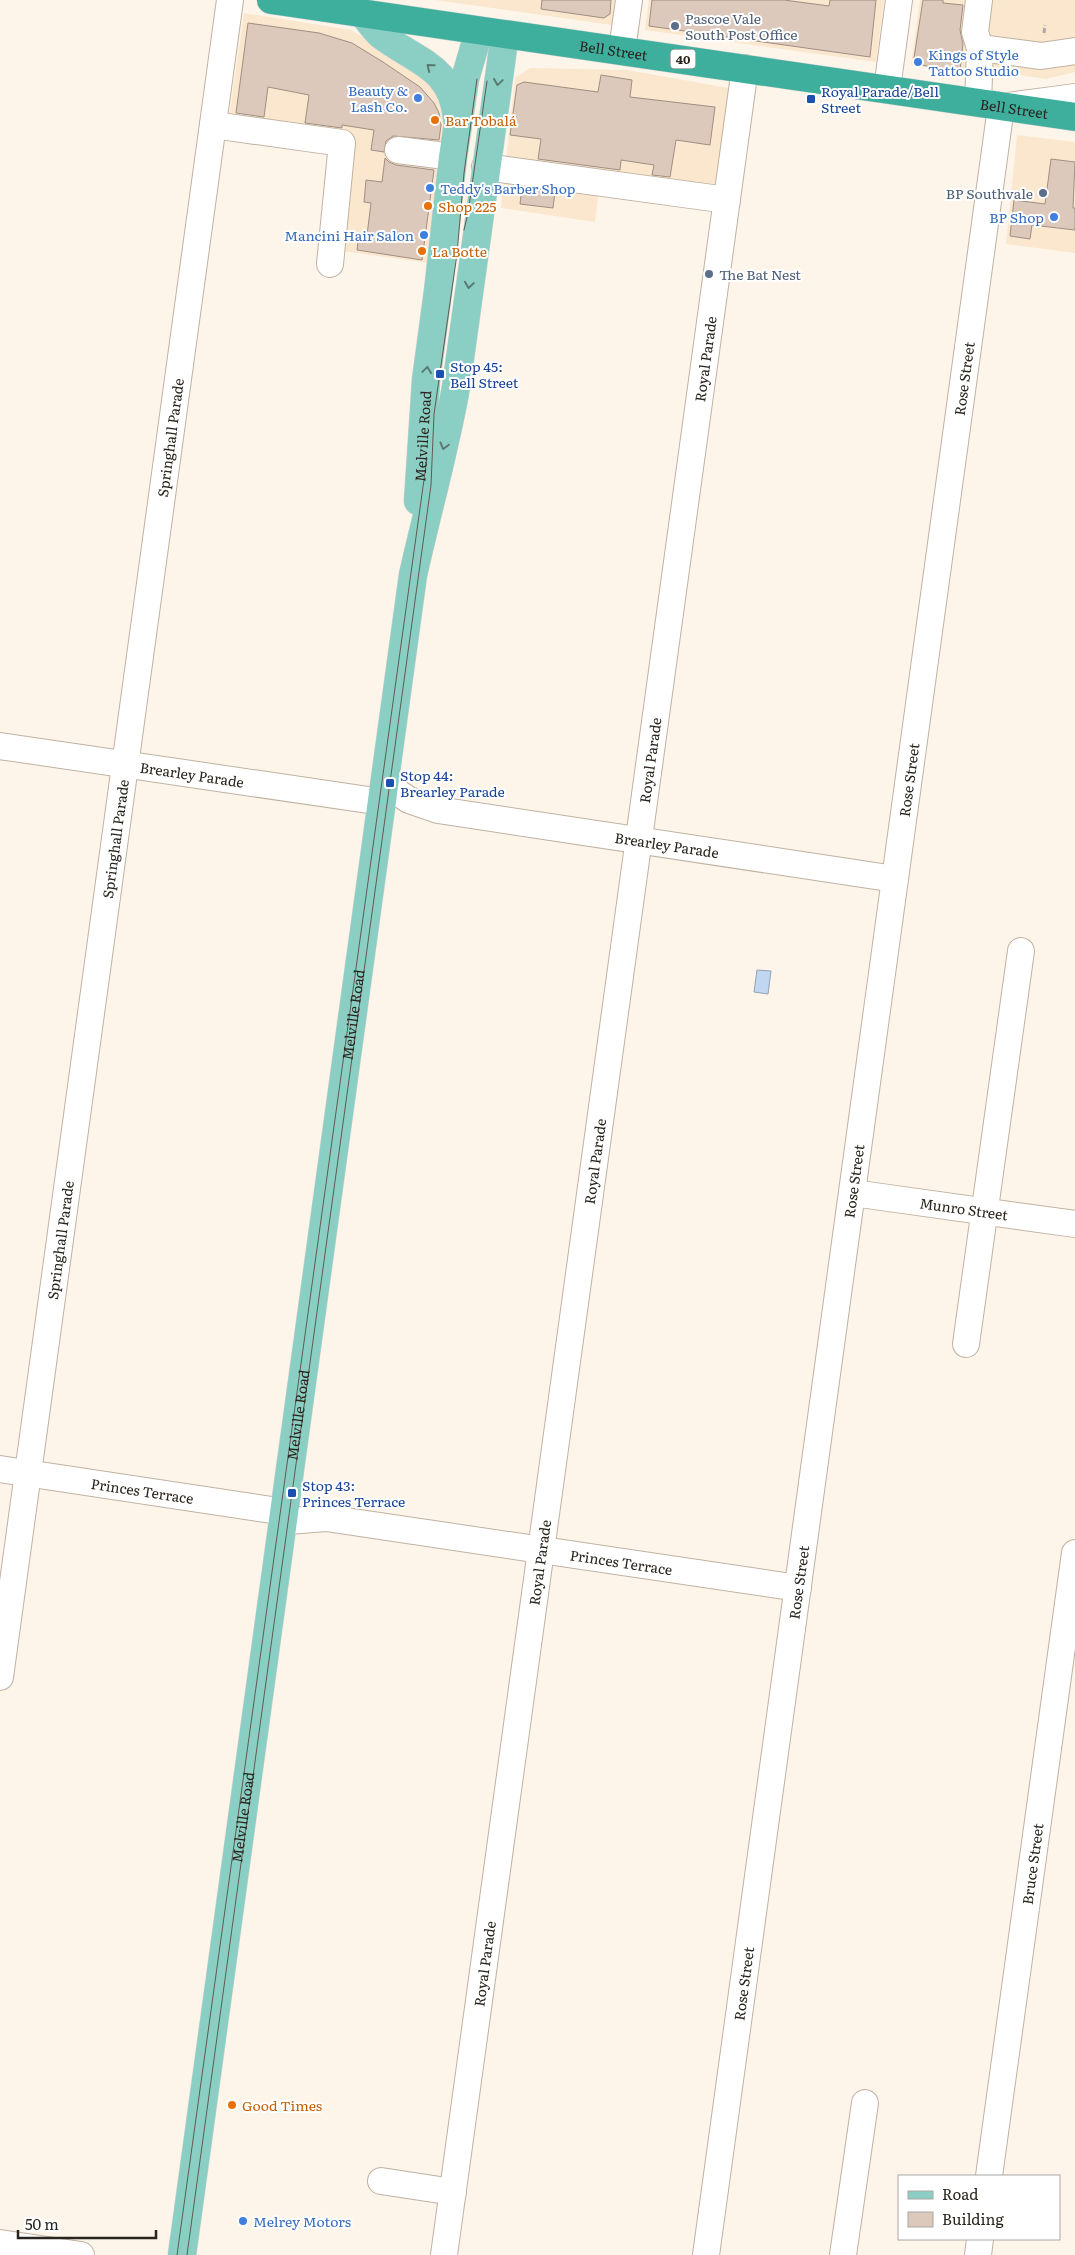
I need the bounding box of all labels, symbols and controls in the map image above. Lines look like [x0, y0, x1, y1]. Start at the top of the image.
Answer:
place label: Pascoe Vale South Post Office [685, 8, 798, 44]
marker: Pascoe Vale South Post Office [669, 20, 681, 32]
street label: Bell Street [578, 35, 649, 65]
place label: Kings of Style Tattoo Studio [928, 44, 1019, 80]
road number: 40 [670, 50, 696, 68]
marker: Kings of Style Tattoo Studio [912, 56, 924, 68]
one-way arrow [427, 65, 436, 73]
one-way arrow [493, 78, 503, 87]
place label: Beauty & Lash Co. [348, 80, 408, 116]
place label: Royal Parade/Bell Street [821, 81, 939, 117]
marker: Beauty & Lash Co. [412, 92, 424, 104]
marker: Royal Parade/Bell Street [805, 93, 817, 105]
street label: Bell Street [979, 93, 1050, 123]
place label: Bar Tobalá [445, 110, 517, 130]
marker: Bar Tobalá [429, 114, 441, 126]
place label: Teddy's Barber Shop [440, 178, 576, 198]
marker: Teddy's Barber Shop [424, 182, 436, 194]
place label: BP Southvale [946, 183, 1033, 203]
marker: BP Southvale [1037, 187, 1049, 199]
place label: Shop 225 [438, 196, 496, 216]
marker: Shop 225 [422, 200, 434, 212]
place label: BP Shop [989, 207, 1044, 227]
marker: BP Shop [1048, 211, 1060, 223]
place label: Mancini Hair Salon [284, 225, 414, 245]
marker: Mancini Hair Salon [418, 229, 430, 241]
place label: La Botte [432, 241, 487, 261]
marker: La Botte [416, 245, 428, 257]
place label: The Bat Nest [719, 264, 801, 284]
marker: The Bat Nest [703, 268, 715, 280]
one-way arrow [465, 281, 475, 290]
street label: Royal Parade [689, 315, 721, 403]
street label: Rose Street [949, 340, 979, 417]
place label: Stop 45: Bell Street [450, 356, 519, 392]
one-way arrow [421, 365, 432, 373]
marker: Stop 45: Bell Street [434, 368, 446, 380]
street label: Springhall Parade [152, 377, 188, 498]
street label: Melville Road [409, 389, 435, 482]
one-way arrow [439, 441, 450, 450]
street label: Royal Parade [634, 716, 666, 804]
street label: Rose Street [894, 741, 924, 818]
street label: Brearley Parade [139, 757, 245, 792]
place label: Stop 44: Brearley Parade [400, 765, 505, 801]
marker: Stop 44: Brearley Parade [384, 777, 396, 789]
street label: Springhall Parade [97, 778, 133, 900]
street label: Brearley Parade [614, 827, 720, 862]
street label: Melville Road [336, 968, 369, 1061]
street label: Royal Parade [579, 1117, 610, 1205]
street label: Rose Street [839, 1143, 868, 1219]
street label: Springhall Parade [42, 1179, 78, 1301]
street label: Munro Street [918, 1192, 1010, 1225]
street label: Melville Road [281, 1368, 314, 1462]
street label: Princes Terrace [90, 1473, 195, 1508]
place label: Stop 43: Princes Terrace [302, 1475, 405, 1511]
marker: Stop 43: Princes Terrace [286, 1487, 298, 1499]
street label: Royal Parade [524, 1518, 555, 1607]
street label: Princes Terrace [569, 1544, 674, 1579]
street label: Rose Street [783, 1544, 813, 1620]
street label: Melville Road [226, 1770, 258, 1864]
street label: Bruce Street [1017, 1822, 1048, 1906]
street label: Royal Parade [468, 1920, 500, 2008]
street label: Rose Street [728, 1945, 758, 2022]
place label: Good Times [242, 2095, 322, 2115]
marker: Good Times [226, 2099, 238, 2111]
legend [898, 2175, 1060, 2240]
text: Road [942, 2182, 978, 2205]
text: Building [942, 2207, 1004, 2230]
scale bar [18, 2208, 155, 2240]
place label: Melrey Motors [253, 2211, 351, 2231]
text: 50 m [25, 2212, 59, 2235]
marker: Melrey Motors [237, 2215, 249, 2227]

